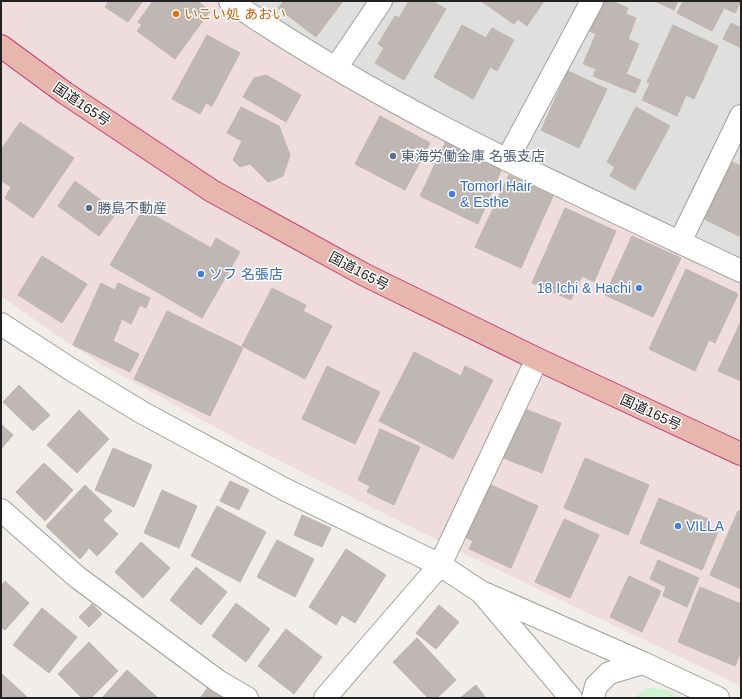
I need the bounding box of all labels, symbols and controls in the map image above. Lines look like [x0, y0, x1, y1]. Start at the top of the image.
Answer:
place label: いこい処 あおい [184, 6, 286, 22]
marker: いこい処 あおい [171, 9, 181, 19]
street label: 国道165号 [50, 79, 114, 129]
place label: 東海労働金庫 名張支店 [401, 148, 545, 164]
marker: 東海労働金庫 名張支店 [388, 151, 398, 161]
place label: Tomorl Hair & Esthe [460, 178, 532, 210]
marker: Tomorl Hair & Esthe [447, 189, 457, 199]
place label: 勝島不動産 [97, 200, 167, 216]
marker: 勝島不動産 [84, 203, 94, 213]
street label: 国道165号 [326, 249, 392, 293]
place label: ソフ 名張店 [209, 266, 283, 282]
marker: ソフ 名張店 [196, 269, 206, 279]
place label: 18 Ichi & Hachi [537, 280, 631, 296]
marker: 18 Ichi & Hachi [634, 283, 644, 293]
street label: 国道165号 [618, 391, 684, 433]
place label: VILLA [686, 518, 725, 534]
marker: VILLA [673, 521, 683, 531]

